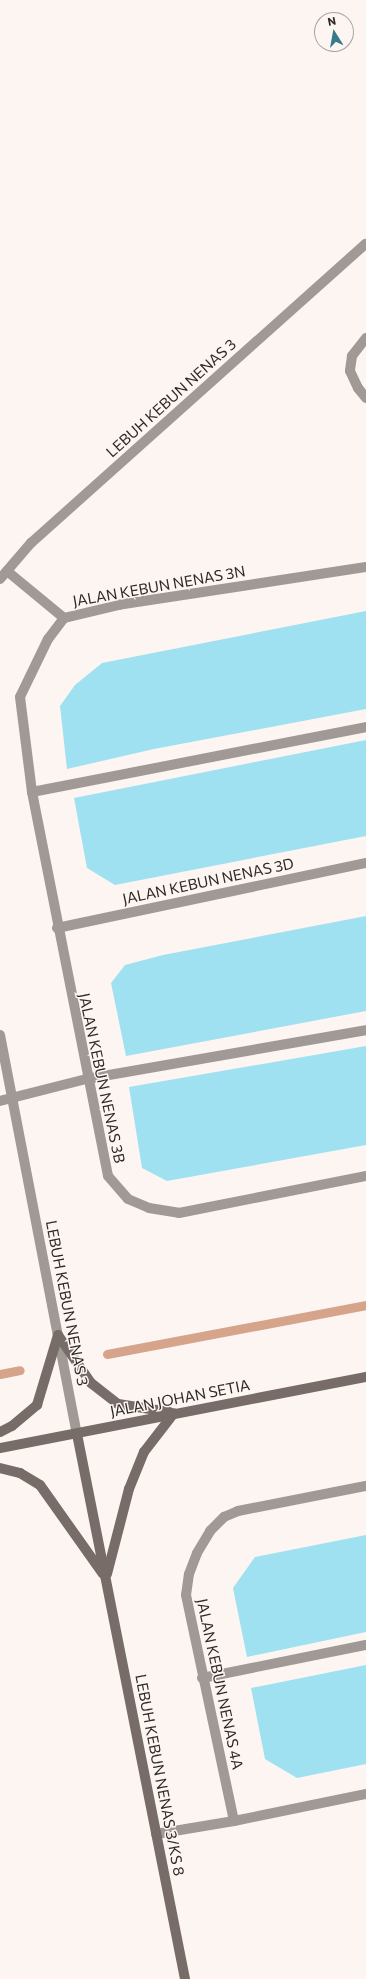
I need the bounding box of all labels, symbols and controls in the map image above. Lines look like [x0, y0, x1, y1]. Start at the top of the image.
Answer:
north arrow [314, 12, 354, 52]
text: N [327, 14, 337, 28]
street label: LEBUH KEBUN NENAS 3 [103, 335, 239, 461]
street label: JALAN KEBUN NENAS 3N [71, 562, 247, 610]
street label: JALAN KEBUN NENAS 3D [121, 854, 295, 908]
street label: JALAN KEBUN NENAS 3B [75, 991, 129, 1165]
street label: LEBUH KEBUN NENAS 3 [42, 1219, 92, 1387]
street label: JALAN JOHAN SETIA [109, 1376, 251, 1420]
street label: JALAN KEBUN NENAS 4A [193, 1597, 247, 1771]
street label: LEBUH KEBUN NENAS 3/KS 8 [132, 1672, 188, 1878]

